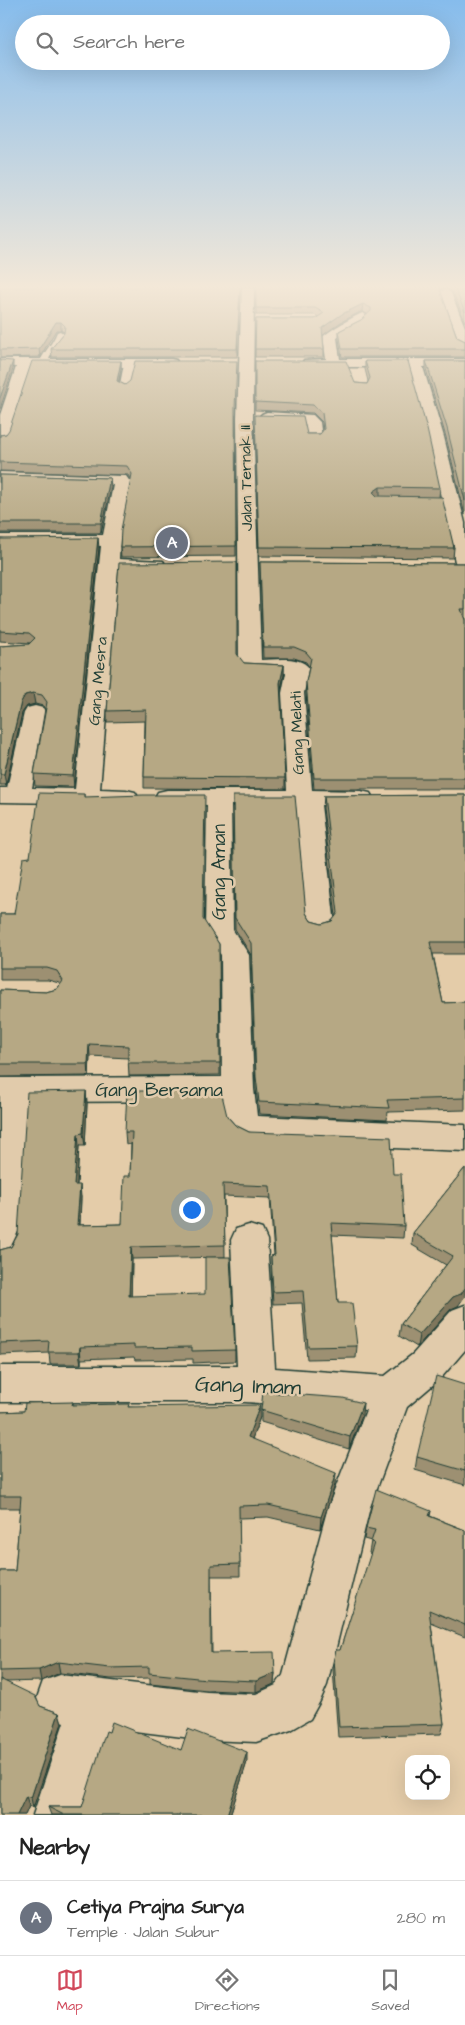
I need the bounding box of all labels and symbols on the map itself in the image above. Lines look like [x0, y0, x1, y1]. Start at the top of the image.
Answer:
street label: Jalan Ternak II [234, 425, 258, 531]
pin: A [156, 524, 188, 562]
street label: Gang Mesra [83, 636, 114, 726]
street label: Gang Melati [285, 690, 310, 775]
street label: Gang Aman [206, 824, 234, 920]
street label: Gang Bersama [95, 1077, 223, 1105]
your location [179, 1197, 205, 1223]
street label: Gang Imam [194, 1369, 302, 1404]

